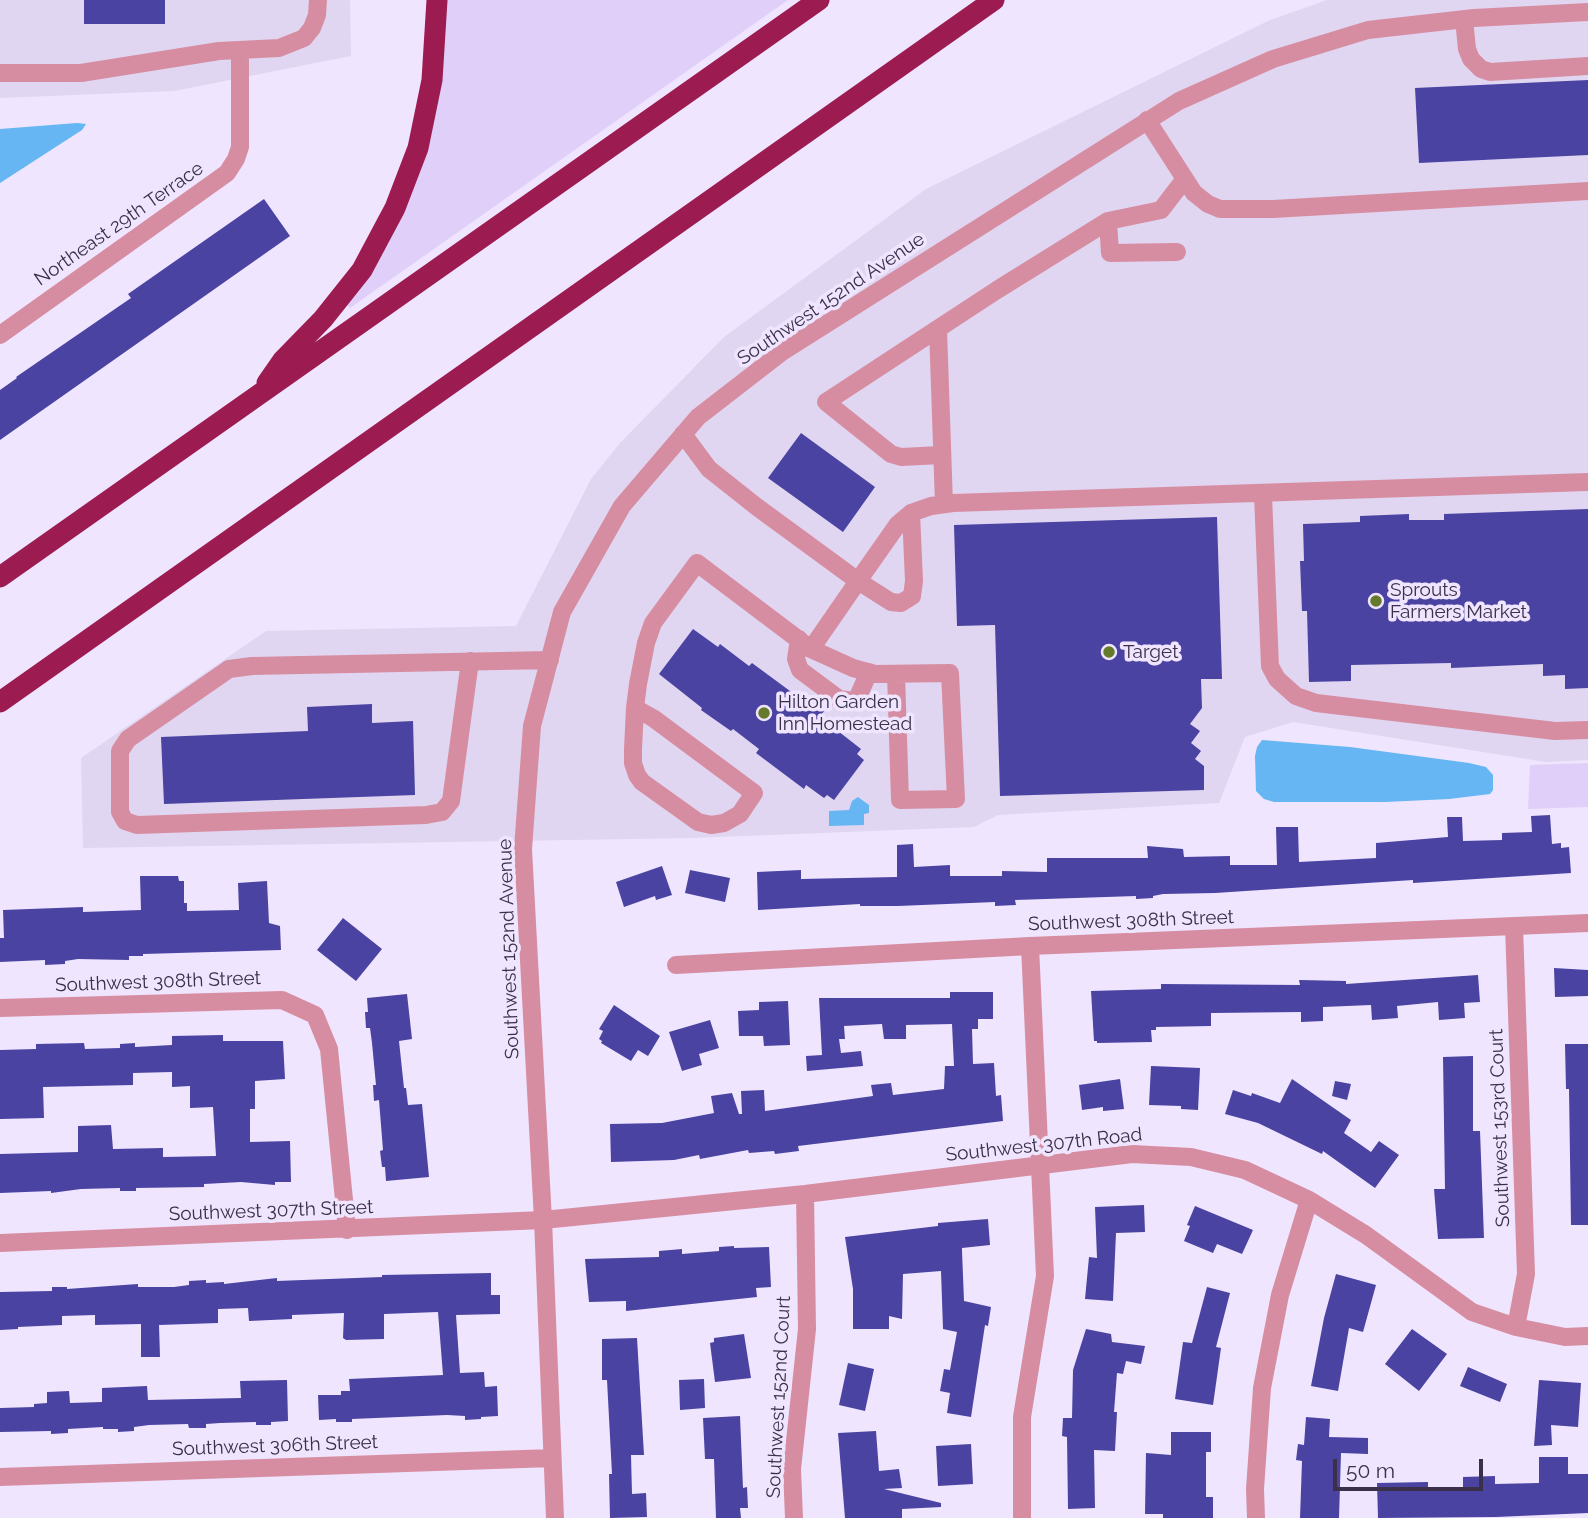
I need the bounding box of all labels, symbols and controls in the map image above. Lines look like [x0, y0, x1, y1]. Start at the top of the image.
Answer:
street label: Northeast 29th Terrace [30, 157, 208, 291]
street label: Southwest 152nd Avenue [733, 228, 929, 370]
place label: Sprouts Farmers Market [1390, 579, 1527, 623]
marker: Sprouts Farmers Market [1368, 593, 1384, 609]
place label: Target [1123, 641, 1179, 663]
marker: Target [1101, 644, 1117, 660]
place label: Hilton Garden Inn Homestead [778, 691, 912, 735]
marker: Hilton Garden Inn Homestead [756, 705, 772, 721]
street label: Southwest 152nd Avenue [494, 838, 524, 1060]
street label: Southwest 308th Street [1028, 906, 1234, 936]
street label: Southwest 308th Street [55, 967, 261, 997]
street label: Southwest 153rd Court [1485, 1028, 1515, 1228]
street label: Southwest 307th Road [945, 1123, 1143, 1167]
street label: Southwest 307th Street [168, 1196, 374, 1226]
street label: Southwest 152nd Court [762, 1295, 796, 1499]
street label: Southwest 306th Street [172, 1431, 378, 1461]
scale bar [1336, 1444, 1486, 1488]
text: 50 m [1346, 1458, 1395, 1483]

